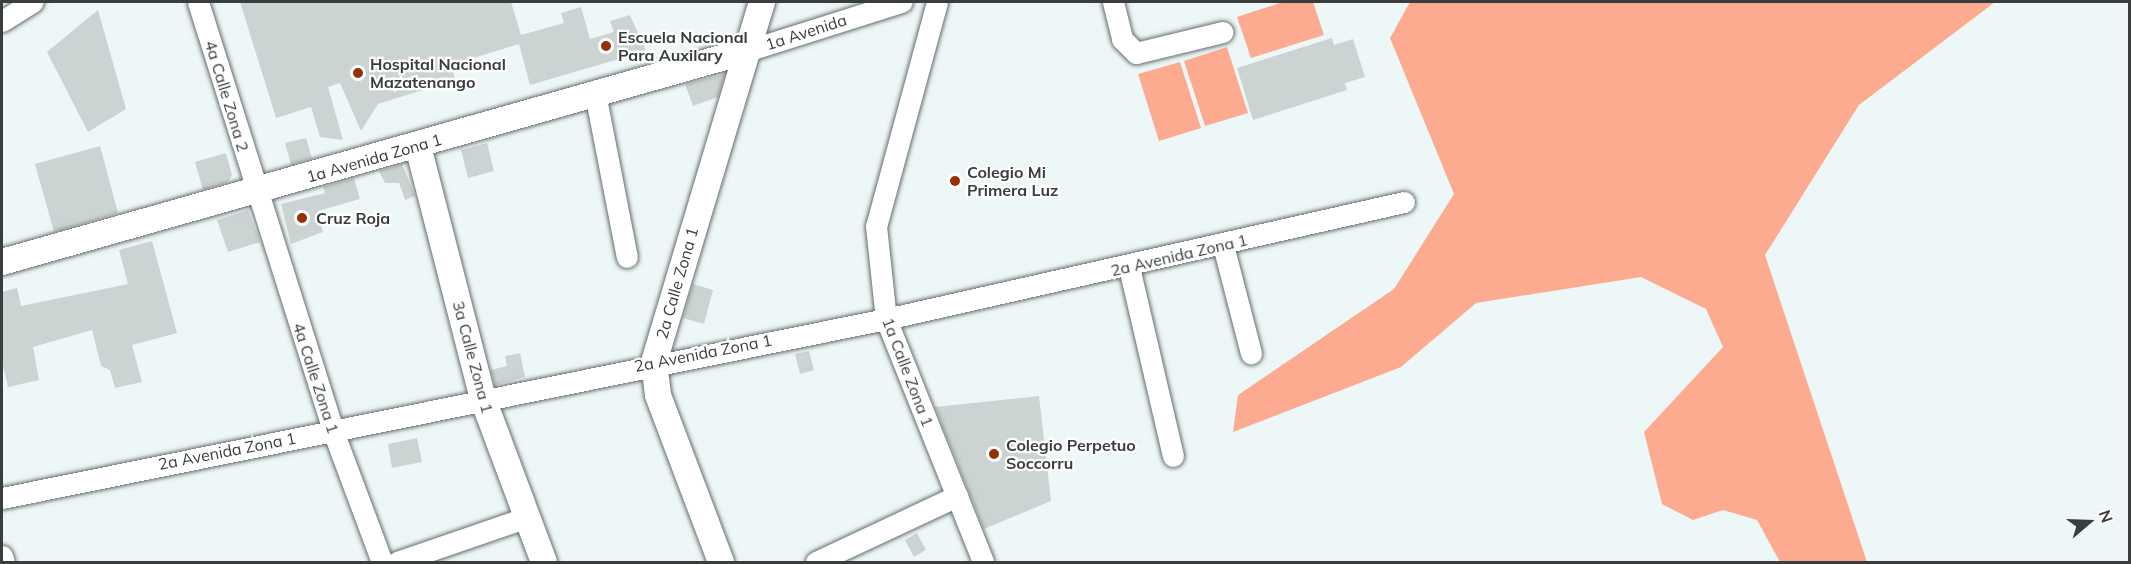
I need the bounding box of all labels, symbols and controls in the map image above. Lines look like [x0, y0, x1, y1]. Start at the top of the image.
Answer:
street label: 1a Avenida [763, 10, 849, 54]
place label: Escuela Nacional Para Auxilary [618, 27, 748, 65]
street label: 4a Calle Zona 2 [201, 38, 253, 154]
marker: Escuela Nacional Para Auxilary [599, 39, 613, 53]
place label: Hospital Nacional Mazatenango [370, 54, 506, 92]
marker: Hospital Nacional Mazatenango [351, 66, 365, 80]
street label: 1a Avenida Zona 1 [304, 130, 444, 186]
place label: Colegio Mi Primera Luz [967, 162, 1058, 200]
marker: Colegio Mi Primera Luz [948, 174, 962, 188]
place label: Cruz Roja [316, 208, 390, 228]
marker: Cruz Roja [293, 209, 311, 227]
street label: 2a Calle Zona 1 [652, 225, 702, 341]
street label: 2a Avenida Zona 1 [1109, 230, 1249, 280]
street label: 3a Calle Zona 1 [449, 299, 497, 415]
street label: 1a Calle Zona 1 [878, 315, 938, 429]
street label: 4a Calle Zona 1 [289, 320, 343, 436]
street label: 2a Avenida Zona 1 [633, 330, 773, 376]
street label: 2a Avenida Zona 1 [157, 428, 297, 474]
place label: Colegio Perpetuo Soccorru [1006, 435, 1136, 473]
marker: Colegio Perpetuo Soccorru [987, 447, 1001, 461]
north arrow [2059, 492, 2119, 552]
text: N [2095, 507, 2117, 525]

